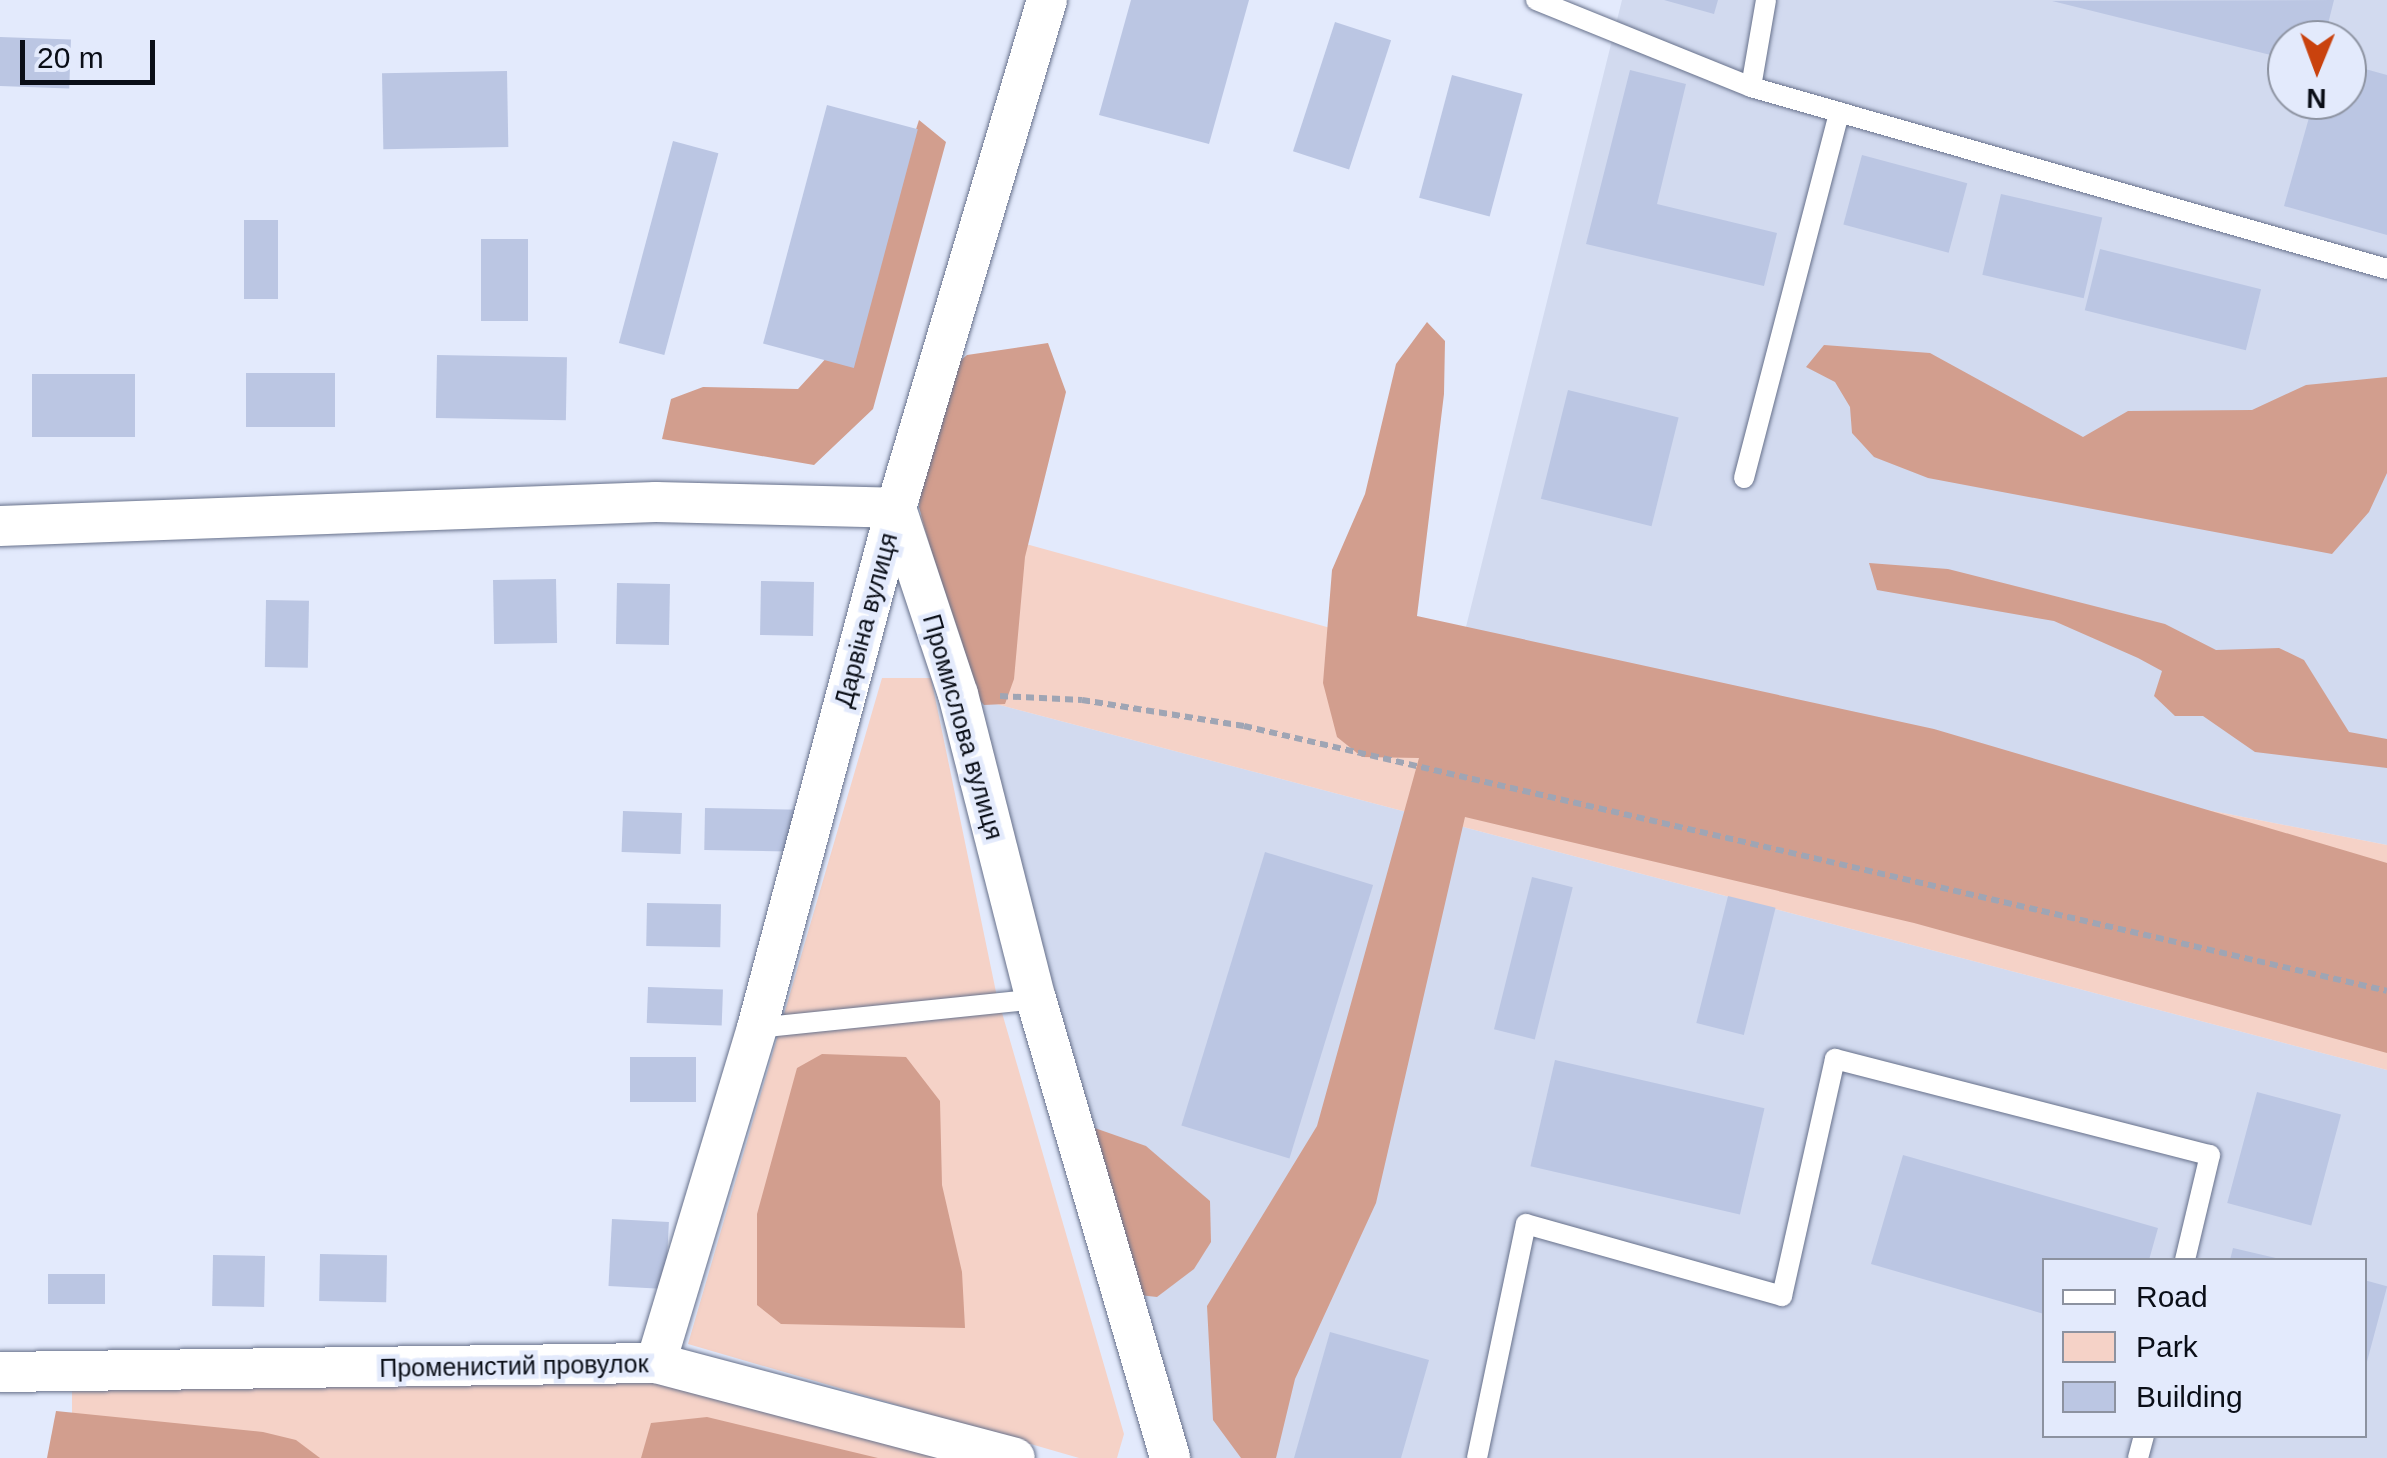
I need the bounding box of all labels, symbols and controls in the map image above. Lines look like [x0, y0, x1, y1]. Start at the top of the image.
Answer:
scale bar [25, 20, 160, 82]
north arrow [2267, 20, 2367, 120]
text: 20 m [37, 41, 104, 74]
text: N [2306, 83, 2327, 114]
street label: Дарвіна вулиця [828, 530, 904, 710]
street label: Промислова вулиця [916, 611, 1010, 843]
legend [2042, 1258, 2367, 1438]
text: Road [2136, 1280, 2208, 1313]
text: Park [2136, 1330, 2198, 1363]
street label: Променистий провулок [379, 1349, 649, 1383]
text: Building [2136, 1380, 2243, 1413]

